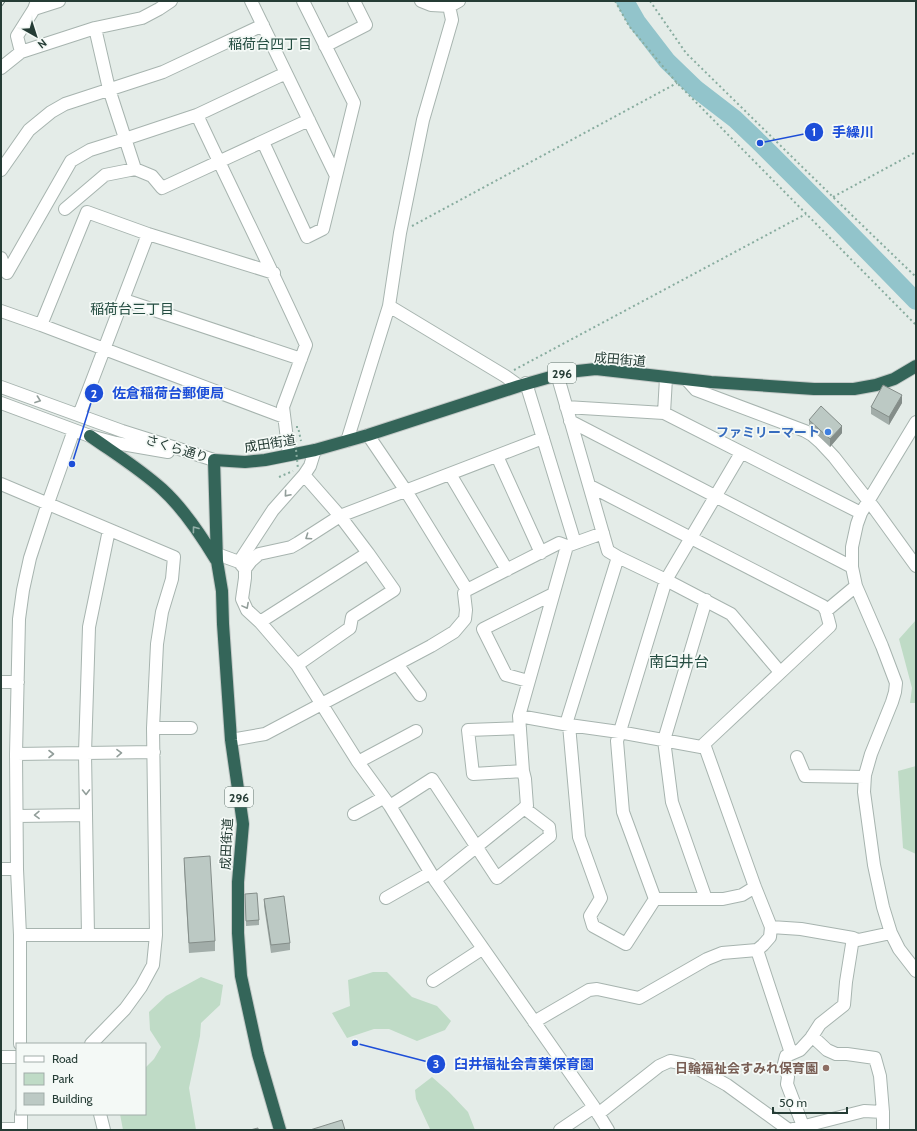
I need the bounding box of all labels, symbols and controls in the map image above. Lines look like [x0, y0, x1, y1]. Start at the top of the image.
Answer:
north arrow [16, 16, 56, 56]
district label: 稲荷台四丁目 [228, 35, 312, 53]
text: N [35, 36, 50, 52]
callout: 手繰川 [804, 119, 882, 145]
text: 手繰川 [832, 123, 874, 141]
text: 1 [812, 124, 816, 139]
district label: 稲荷台三丁目 [90, 300, 174, 318]
street label: 成田街道 [593, 349, 647, 369]
road number: 296 [548, 363, 576, 383]
callout: 佐倉稲荷台郵便局 [84, 380, 232, 406]
text: 佐倉稲荷台郵便局 [112, 384, 224, 402]
text: 2 [91, 386, 97, 401]
one-way arrow [34, 395, 41, 404]
place label: ファミリーマート [716, 424, 820, 440]
marker: ファミリーマート [823, 427, 833, 437]
street label: さくら通り [144, 431, 210, 465]
street label: 成田街道 [243, 431, 297, 455]
one-way arrow [285, 489, 292, 497]
one-way arrow [193, 526, 200, 533]
one-way arrow [305, 533, 312, 540]
one-way arrow [241, 602, 249, 610]
district label: 南臼井台 [649, 653, 709, 671]
one-way arrow [116, 748, 122, 757]
one-way arrow [48, 749, 54, 758]
road number: 296 [225, 787, 253, 807]
one-way arrow [82, 789, 90, 795]
one-way arrow [34, 811, 40, 819]
street label: 成田街道 [217, 818, 235, 870]
legend [16, 1043, 146, 1115]
text: Road [52, 1051, 78, 1066]
callout: 臼井福祉会青葉保育園 [426, 1051, 602, 1077]
text: 臼井福祉会青葉保育園 [454, 1055, 594, 1073]
text: 3 [433, 1056, 439, 1071]
place label: 日輪福祉会すみれ保育園 [675, 1060, 818, 1076]
marker: 日輪福祉会すみれ保育園 [821, 1063, 831, 1073]
text: Park [52, 1071, 74, 1086]
scale bar [773, 1089, 847, 1115]
text: Building [52, 1091, 94, 1106]
text: 50 m [779, 1095, 807, 1110]

